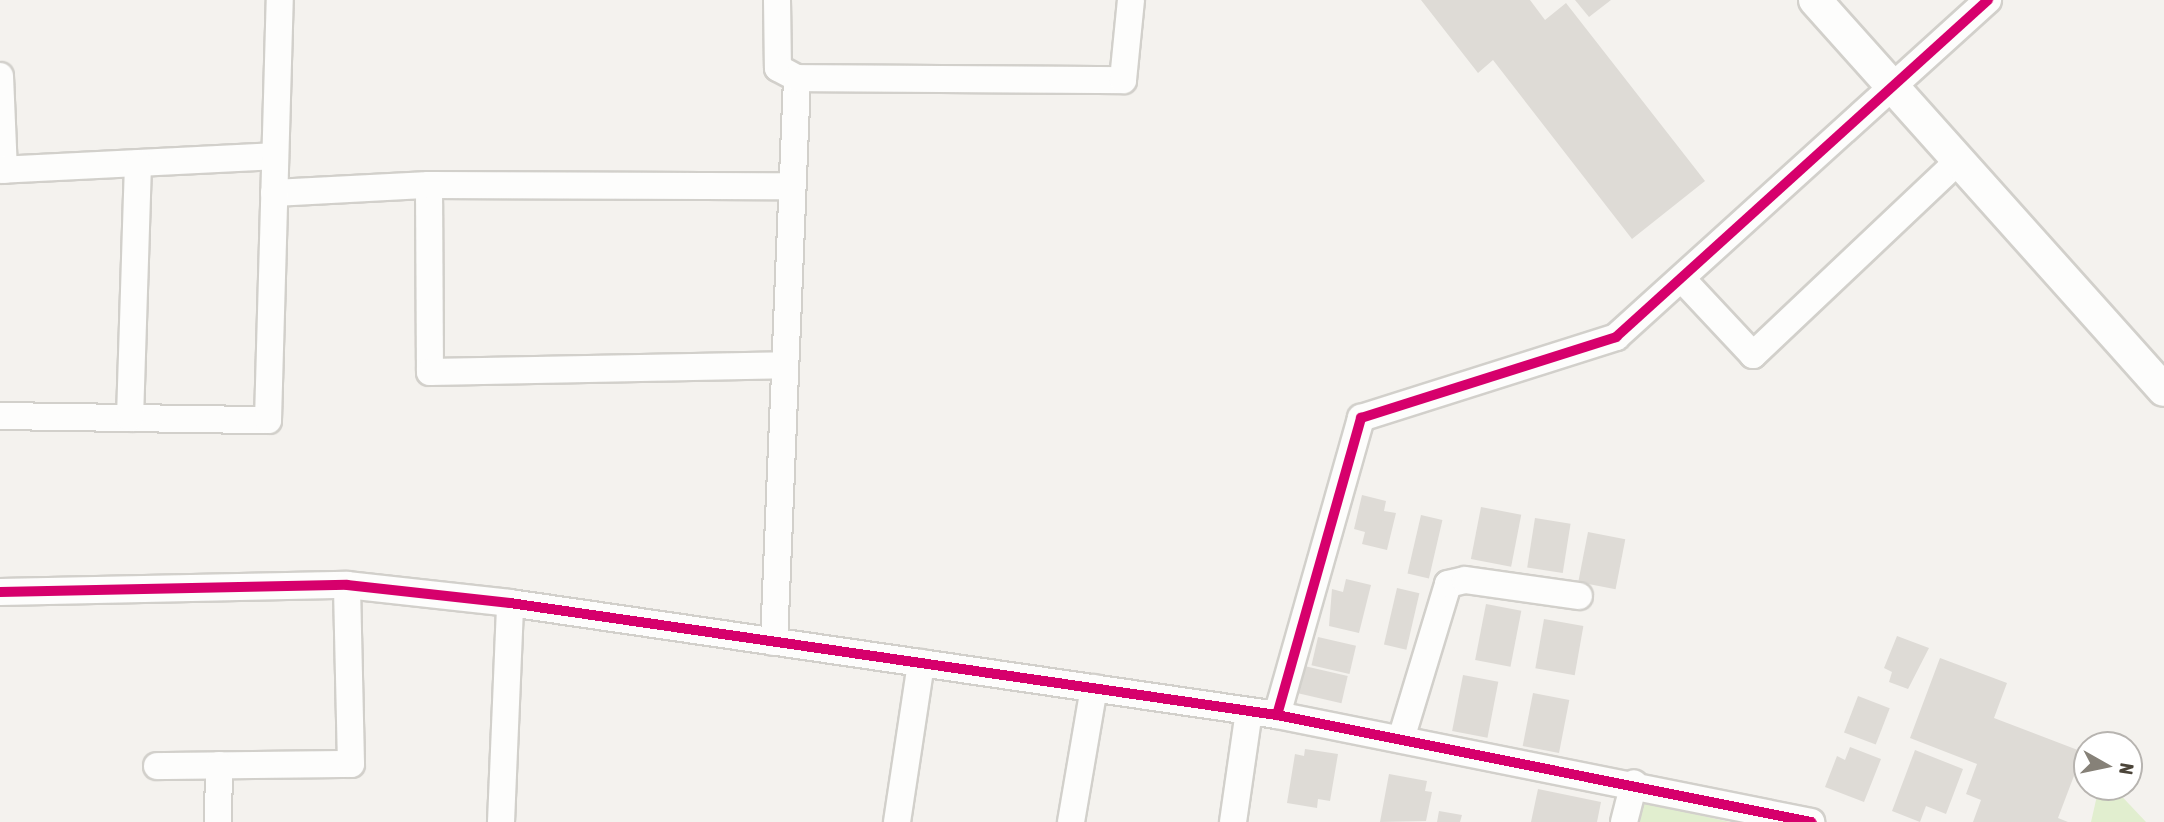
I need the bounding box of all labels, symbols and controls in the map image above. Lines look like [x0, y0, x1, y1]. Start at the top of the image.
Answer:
north arrow [2073, 731, 2143, 801]
text: N [2115, 762, 2139, 776]

